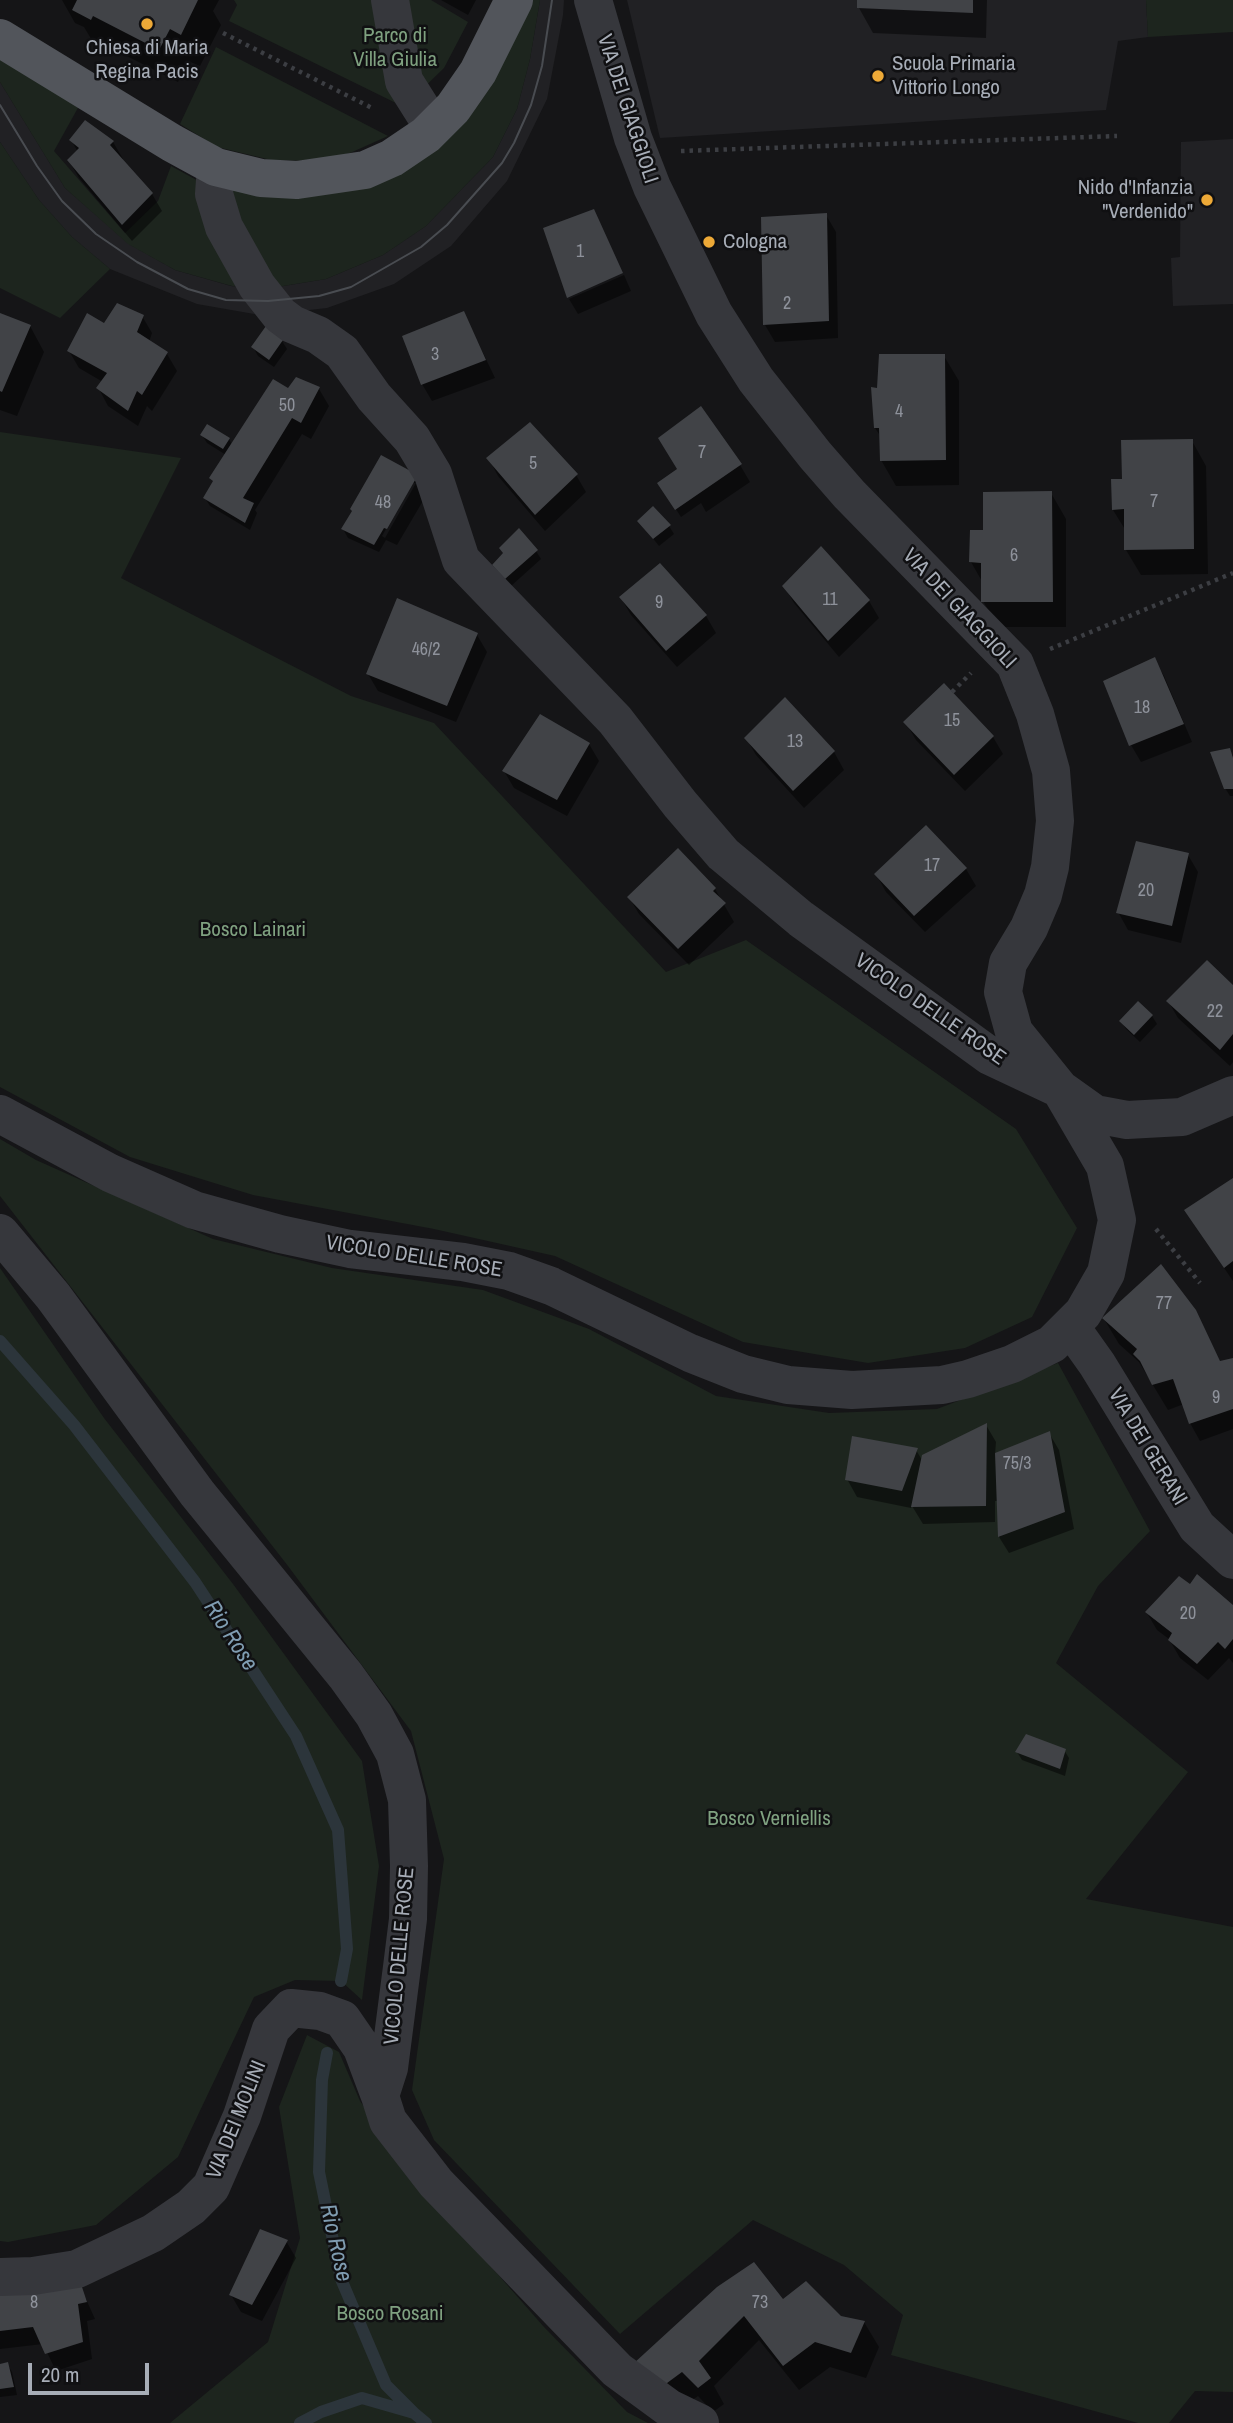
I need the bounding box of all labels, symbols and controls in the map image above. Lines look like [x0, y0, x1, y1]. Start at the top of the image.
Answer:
marker: Chiesa di Maria Regina Pacis [139, 16, 155, 32]
park label: Parco di Villa Giulia [353, 23, 437, 73]
street label: VIA DEI GIAGGIOLI [591, 31, 663, 187]
place label: Chiesa di Maria Regina Pacis [86, 35, 208, 85]
place label: Scuola Primaria Vittorio Longo [892, 51, 1015, 101]
marker: Scuola Primaria Vittorio Longo [870, 68, 886, 84]
place label: Nido d'Infanzia "Verdenido" [1078, 175, 1193, 225]
marker: Nido d'Infanzia "Verdenido" [1199, 192, 1215, 208]
place label: Cologna [723, 229, 787, 255]
marker: Cologna [701, 234, 717, 250]
house number: 1 [576, 241, 584, 263]
house number: 2 [783, 293, 791, 315]
house number: 3 [431, 344, 439, 366]
house number: 50 [279, 395, 295, 417]
house number: 4 [895, 401, 903, 423]
house number: 7 [698, 442, 706, 464]
house number: 5 [529, 453, 537, 475]
house number: 7 [1150, 491, 1158, 513]
house number: 48 [375, 492, 391, 514]
street label: VIA DEI GIAGGIOLI [897, 544, 1021, 674]
house number: 6 [1010, 545, 1018, 567]
house number: 11 [822, 589, 838, 611]
house number: 9 [655, 592, 663, 614]
house number: 46/2 [412, 639, 440, 661]
house number: 18 [1134, 697, 1150, 719]
house number: 15 [944, 710, 960, 732]
house number: 13 [787, 731, 803, 753]
house number: 17 [924, 855, 940, 877]
house number: 20 [1138, 880, 1154, 902]
park label: Bosco Lainari [200, 917, 306, 943]
street label: VICOLO DELLE ROSE [850, 949, 1010, 1071]
house number: 22 [1207, 1001, 1223, 1023]
street label: VICOLO DELLE ROSE [324, 1231, 504, 1283]
house number: 77 [1156, 1293, 1172, 1315]
street label: VIA DEI GERANI [1102, 1384, 1192, 1510]
house number: 9 [1212, 1387, 1220, 1409]
house number: 75/3 [1003, 1453, 1031, 1475]
water label: Rio Rose [197, 1596, 263, 1676]
house number: 20 [1180, 1603, 1196, 1625]
park label: Bosco Verniellis [707, 1806, 831, 1832]
street label: VICOLO DELLE ROSE [380, 1866, 420, 2046]
street label: VIA DEI MOLINI [202, 2057, 272, 2183]
water label: Rio Rose [313, 2202, 357, 2284]
house number: 8 [30, 2292, 38, 2314]
house number: 73 [752, 2292, 768, 2314]
park label: Bosco Rosani [336, 2301, 444, 2327]
scale bar [32, 2350, 152, 2394]
text: 20 m [41, 2360, 79, 2389]

